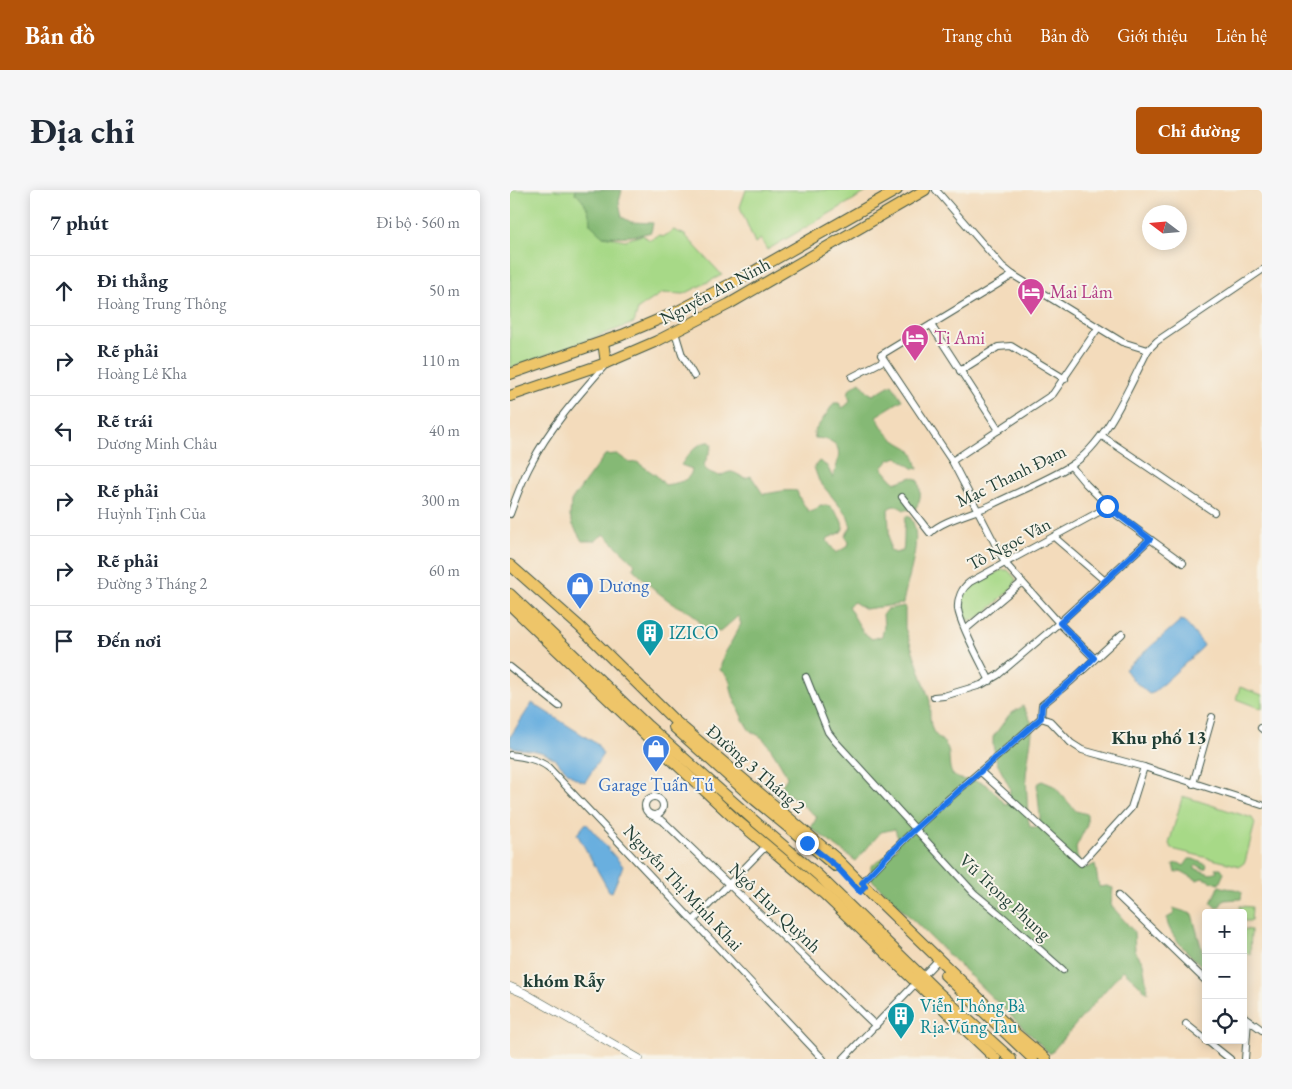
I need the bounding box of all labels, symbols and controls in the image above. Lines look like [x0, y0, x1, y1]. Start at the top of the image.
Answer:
text: Bản đồ [25, 20, 95, 51]
text: Trang chủ [942, 24, 1012, 47]
text: Bản đồ [1040, 24, 1089, 47]
text: Giới thiệu [1117, 24, 1188, 47]
text: Liên hệ [1216, 24, 1267, 47]
button: Chỉ đường [1136, 107, 1262, 154]
text: Địa chỉ [30, 108, 135, 153]
north arrow [1142, 205, 1187, 250]
text: 7 phút [50, 209, 109, 236]
text: Đi bộ · 560 m [376, 212, 460, 233]
street label: Nguyễn An Ninh [655, 252, 774, 329]
text: Đi thẳng [97, 268, 168, 293]
icon: ahead [50, 277, 78, 305]
hotel icon: Mai Lâm [1016, 277, 1046, 316]
text: 50 m [429, 280, 460, 301]
place label: Mai Lâm [1050, 280, 1113, 303]
text: Hoàng Trung Thông [97, 293, 226, 314]
hotel icon: Ti Ami [900, 323, 930, 362]
place label: Ti Ami [934, 326, 986, 349]
text: Rẽ phải [97, 338, 159, 363]
icon: right [50, 347, 78, 375]
text: 110 m [421, 350, 460, 371]
text: Hoàng Lê Kha [97, 363, 187, 384]
text: Rẽ trái [97, 408, 153, 433]
icon: left [50, 417, 78, 445]
text: 40 m [429, 420, 460, 441]
text: Dương Minh Châu [97, 433, 217, 454]
street label: Mạc Thanh Đạm [952, 439, 1070, 512]
text: Rẽ phải [97, 478, 159, 503]
icon: right [50, 487, 78, 515]
text: 300 m [421, 490, 460, 511]
route start [1096, 495, 1119, 518]
text: Huỳnh Tịnh Của [97, 503, 206, 524]
street label: Tô Ngọc Vân [963, 512, 1055, 575]
text: Rẽ phải [97, 548, 159, 573]
icon: right [50, 557, 78, 585]
text: 60 m [429, 560, 460, 581]
shop icon: Dương [565, 571, 595, 610]
text: Đường 3 Tháng 2 [97, 573, 207, 594]
place label: Dương [599, 574, 649, 597]
building icon: IZICO [635, 618, 665, 657]
place label: IZICO [669, 621, 719, 644]
icon: arrive [50, 627, 78, 655]
text: Đến nơi [97, 628, 161, 653]
street label: Đường 3 Tháng 2 [702, 719, 811, 818]
district label: Khu phố 13 [1111, 725, 1207, 750]
shop icon: Garage Tuấn Tú [641, 734, 671, 773]
place label: Garage Tuấn Tú [598, 773, 714, 796]
street label: Nguyễn Thị Minh Khai [619, 820, 748, 956]
route end [796, 832, 819, 855]
street label: Vũ Trọng Phụng [955, 848, 1056, 945]
street label: Ngô Huy Quỳnh [724, 858, 827, 958]
map controls [1202, 909, 1247, 1044]
button: + [1202, 909, 1247, 954]
button: − [1202, 954, 1247, 999]
district label: khóm Rẫy [523, 968, 606, 993]
place label: Viễn Thông Bà Rịa-Vũng Tàu [920, 994, 1026, 1038]
button: locate [1202, 999, 1247, 1044]
building icon: Viễn Thông Bà Rịa-Vũng Tàu [886, 1001, 916, 1040]

